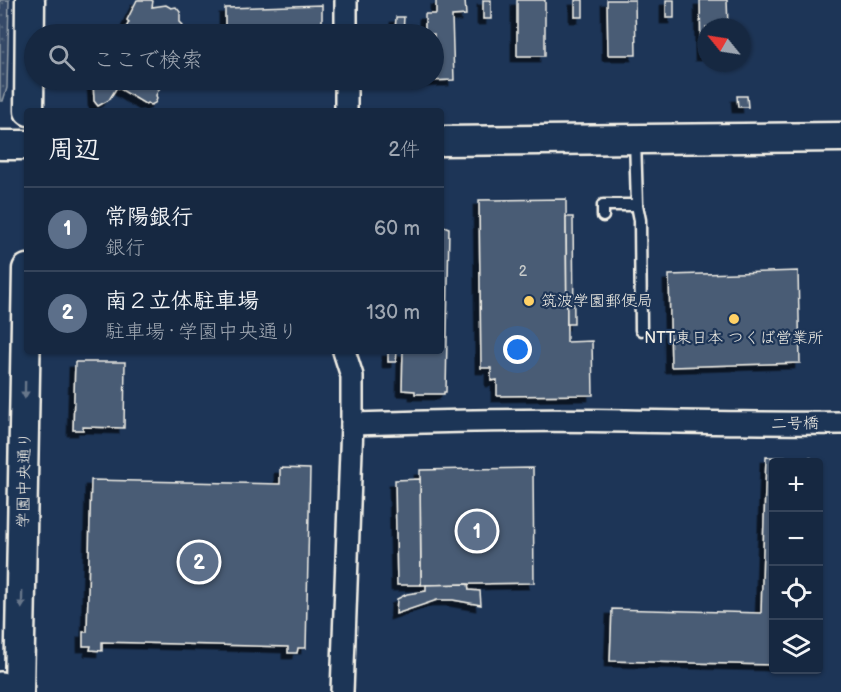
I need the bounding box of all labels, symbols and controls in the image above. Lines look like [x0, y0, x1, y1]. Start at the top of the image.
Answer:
north arrow [697, 18, 751, 72]
search box [24, 24, 444, 90]
icon: search [45, 41, 78, 74]
text: ここで検索 [93, 47, 203, 74]
text: 周辺 [48, 135, 100, 166]
text: 2件 [388, 138, 420, 162]
text: 常陽銀行 [105, 204, 193, 231]
text: 1 [63, 217, 72, 241]
text: 60 m [374, 217, 420, 241]
text: 銀行 [105, 236, 145, 260]
house number: 2 [519, 263, 528, 280]
text: 南２立体駐車場 [105, 288, 259, 315]
place label: 筑波学園郵便局 [541, 292, 653, 311]
marker: 筑波学園郵便局 [522, 294, 536, 308]
text: 2 [62, 301, 73, 325]
text: 130 m [366, 301, 420, 325]
marker: NTT東日本 つくば営業所 [727, 312, 741, 326]
text: 駐車場 · 学園中央通り [105, 320, 298, 344]
place label: NTT東日本 つくば営業所 [644, 329, 824, 348]
your location [503, 335, 532, 364]
one-way arrow [20, 381, 30, 400]
street label: 二号橋 [771, 414, 819, 434]
street label: 学園中央通り [14, 432, 34, 528]
map controls [769, 458, 823, 674]
button: + [769, 458, 823, 512]
pin: 1 [458, 508, 496, 554]
button: − [769, 512, 823, 566]
pin: 2 [180, 540, 218, 584]
button: locate [769, 566, 823, 620]
one-way arrow [17, 590, 27, 609]
button: layers [769, 620, 823, 674]

